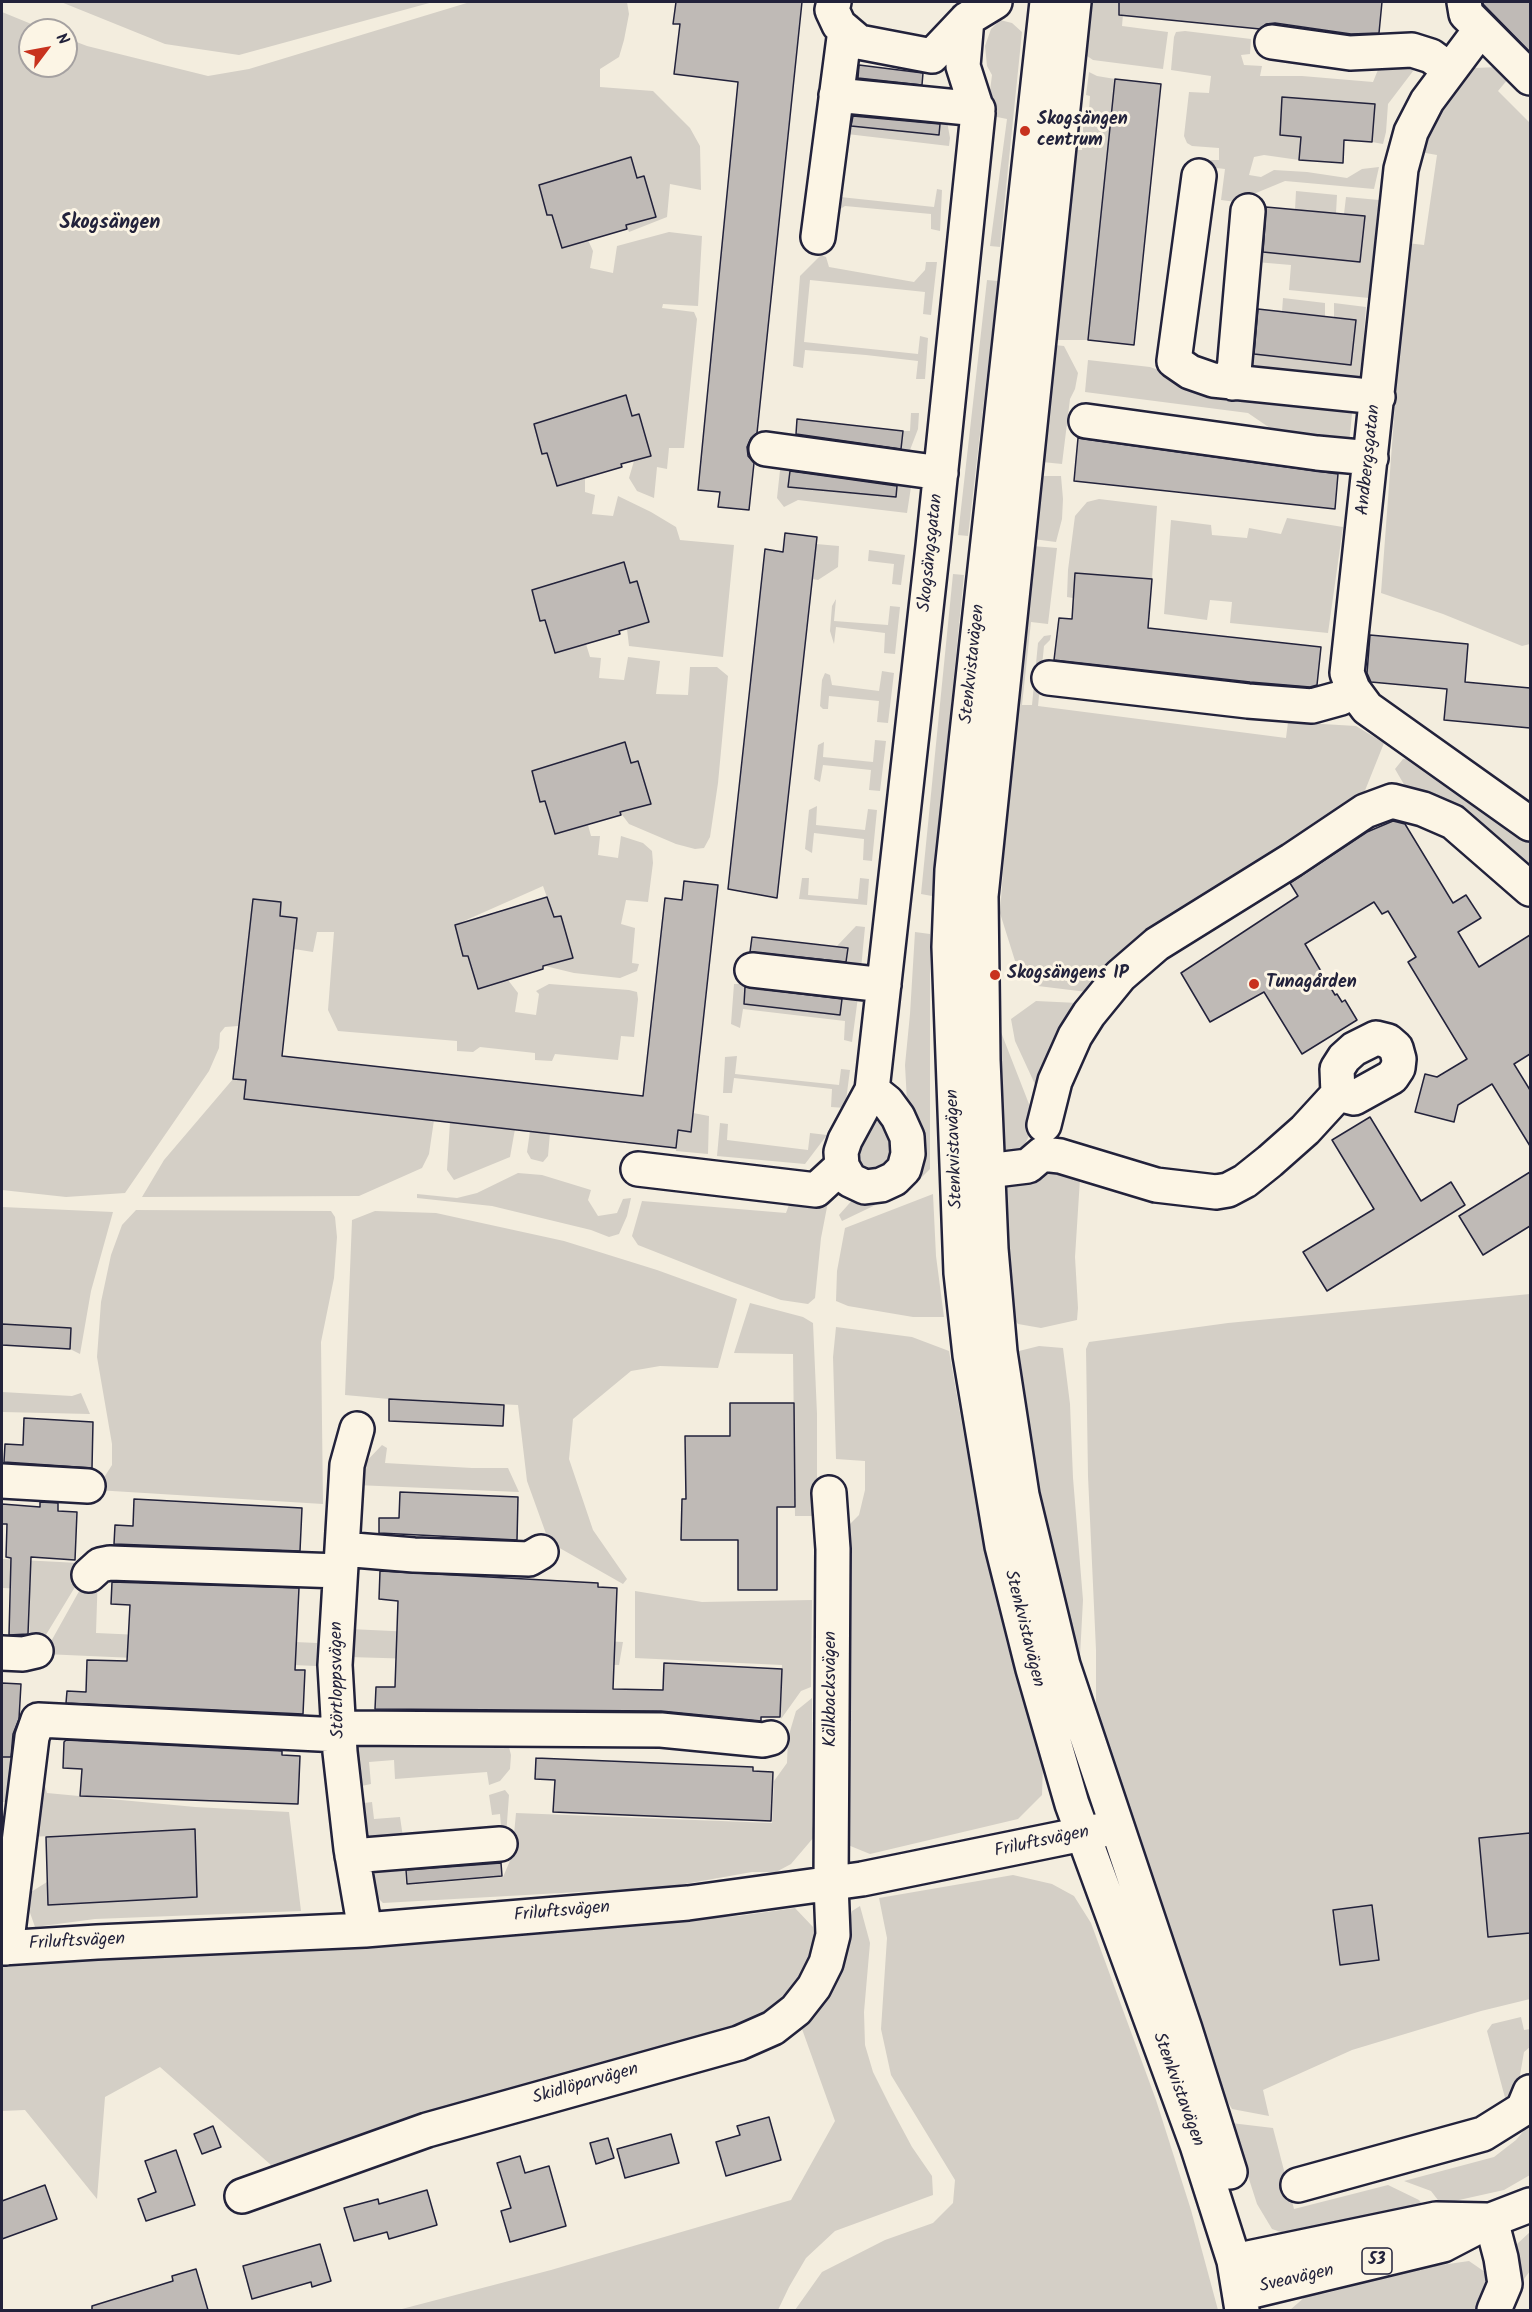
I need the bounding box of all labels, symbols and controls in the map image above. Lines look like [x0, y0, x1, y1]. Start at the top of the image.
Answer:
north arrow [18, 18, 78, 78]
text: N [49, 28, 75, 50]
place label: Skogsängen centrum [1037, 110, 1128, 152]
marker: Skogsängen centrum [1018, 124, 1032, 138]
district label: Skogsängen [60, 213, 160, 237]
street label: Andbergsgatan [1353, 404, 1387, 516]
street label: Skogsängsgatan [915, 493, 949, 613]
street label: Stenkvistavägen [957, 603, 991, 725]
place label: Skogsängens IP [1007, 964, 1129, 986]
marker: Skogsängens IP [988, 968, 1002, 982]
place label: Tunagården [1266, 973, 1357, 995]
marker: Tunagården [1247, 977, 1261, 991]
street label: Stenkvistavägen [943, 1089, 969, 1209]
street label: Stenkvistavägen [998, 1568, 1048, 1690]
street label: Störtloppsvägen [327, 1621, 351, 1739]
street label: Kälkbacksvägen [821, 1631, 843, 1747]
street label: Friluftsvägen [993, 1822, 1091, 1864]
street label: Friluftsvägen [513, 1898, 611, 1928]
street label: Friluftsvägen [28, 1930, 126, 1956]
street label: Stenkvistavägen [1146, 2030, 1208, 2150]
street label: Skidlöparvägen [531, 2060, 641, 2110]
road number: 53 [1362, 2248, 1392, 2274]
street label: Sveavägen [1258, 2261, 1336, 2299]

